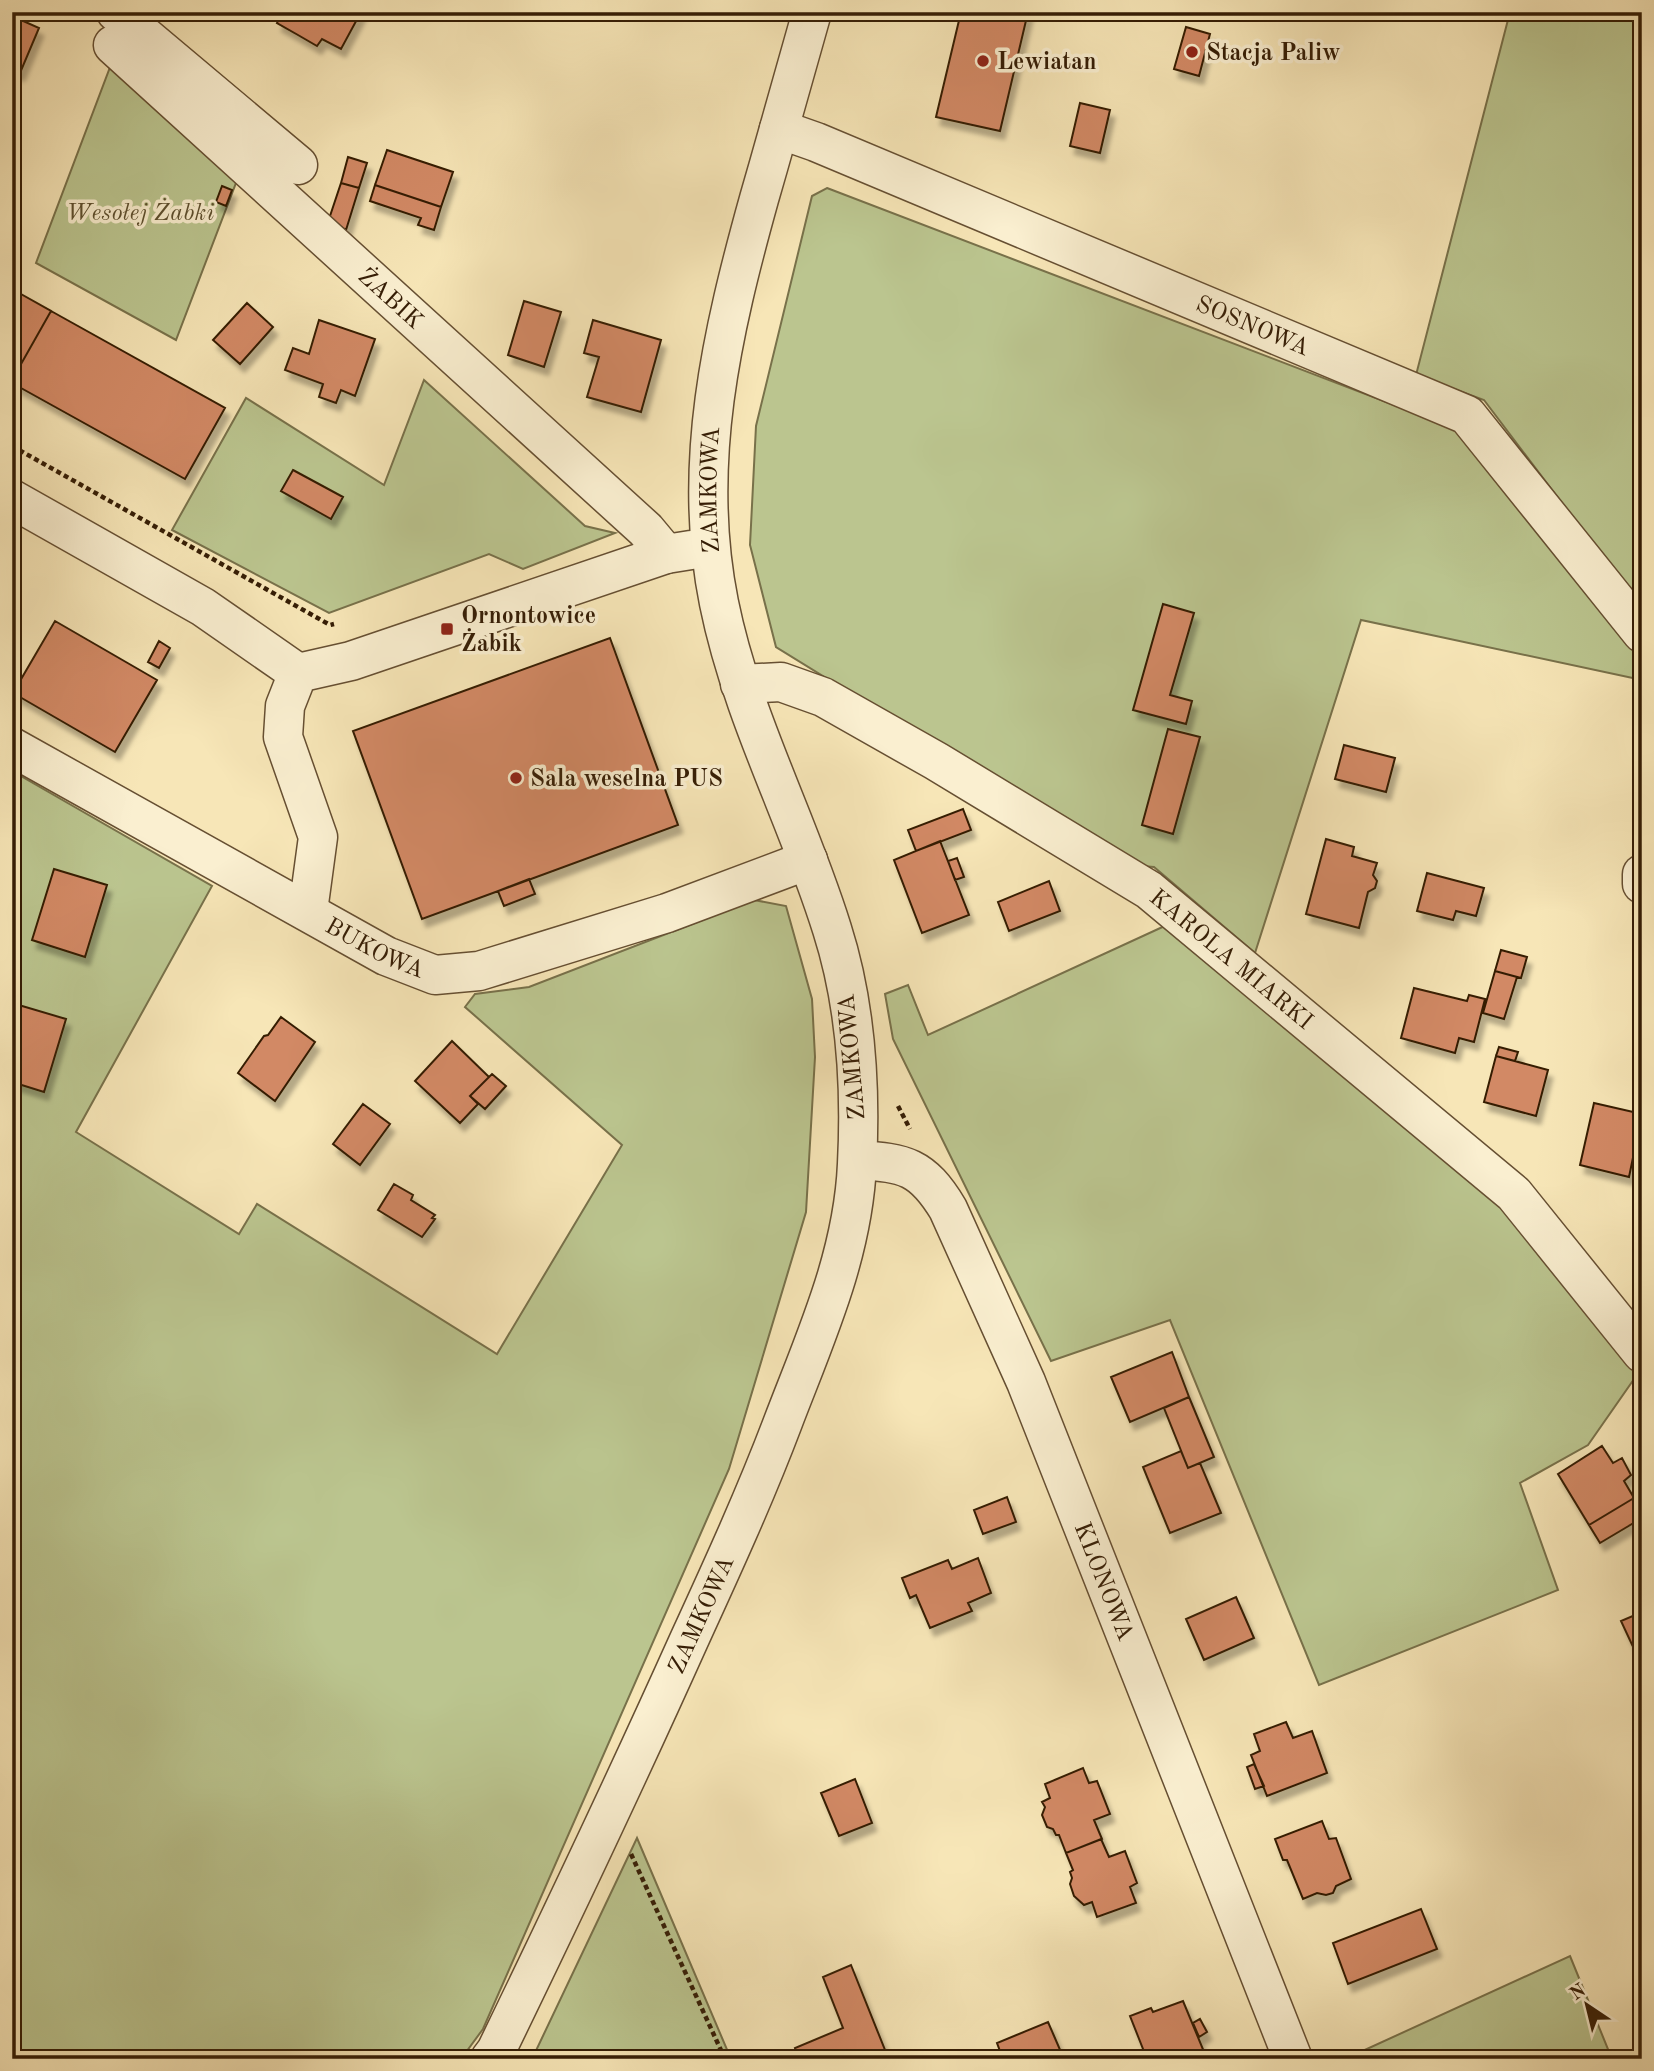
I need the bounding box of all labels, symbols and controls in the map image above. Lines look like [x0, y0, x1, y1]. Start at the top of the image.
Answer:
place label: Stacja Paliw [1206, 42, 1341, 66]
marker: Stacja Paliw [1184, 44, 1200, 60]
place label: Lewiatan [997, 51, 1097, 75]
marker: Lewiatan [975, 53, 991, 69]
park label: Wesołej Żabki [66, 198, 214, 226]
street label: ŻABIK [353, 262, 427, 335]
street label: SOSNOWA [1192, 293, 1312, 361]
street label: ZAMKOWA [698, 426, 725, 554]
place label: Ornontowice Żabik [461, 605, 596, 657]
marker: Ornontowice Żabik [439, 621, 455, 637]
place label: Sala weselna PUS [530, 768, 723, 792]
marker: Sala weselna PUS [508, 770, 524, 786]
street label: KAROLA MIARKI [1144, 886, 1317, 1035]
street label: BUKOWA [321, 915, 427, 984]
street label: ZAMKOWA [836, 993, 870, 1121]
street label: KLONOWA [1069, 1520, 1137, 1645]
street label: ZAMKOWA [665, 1553, 740, 1678]
north arrow [1552, 1969, 1622, 2039]
text: N [1567, 1981, 1590, 2005]

